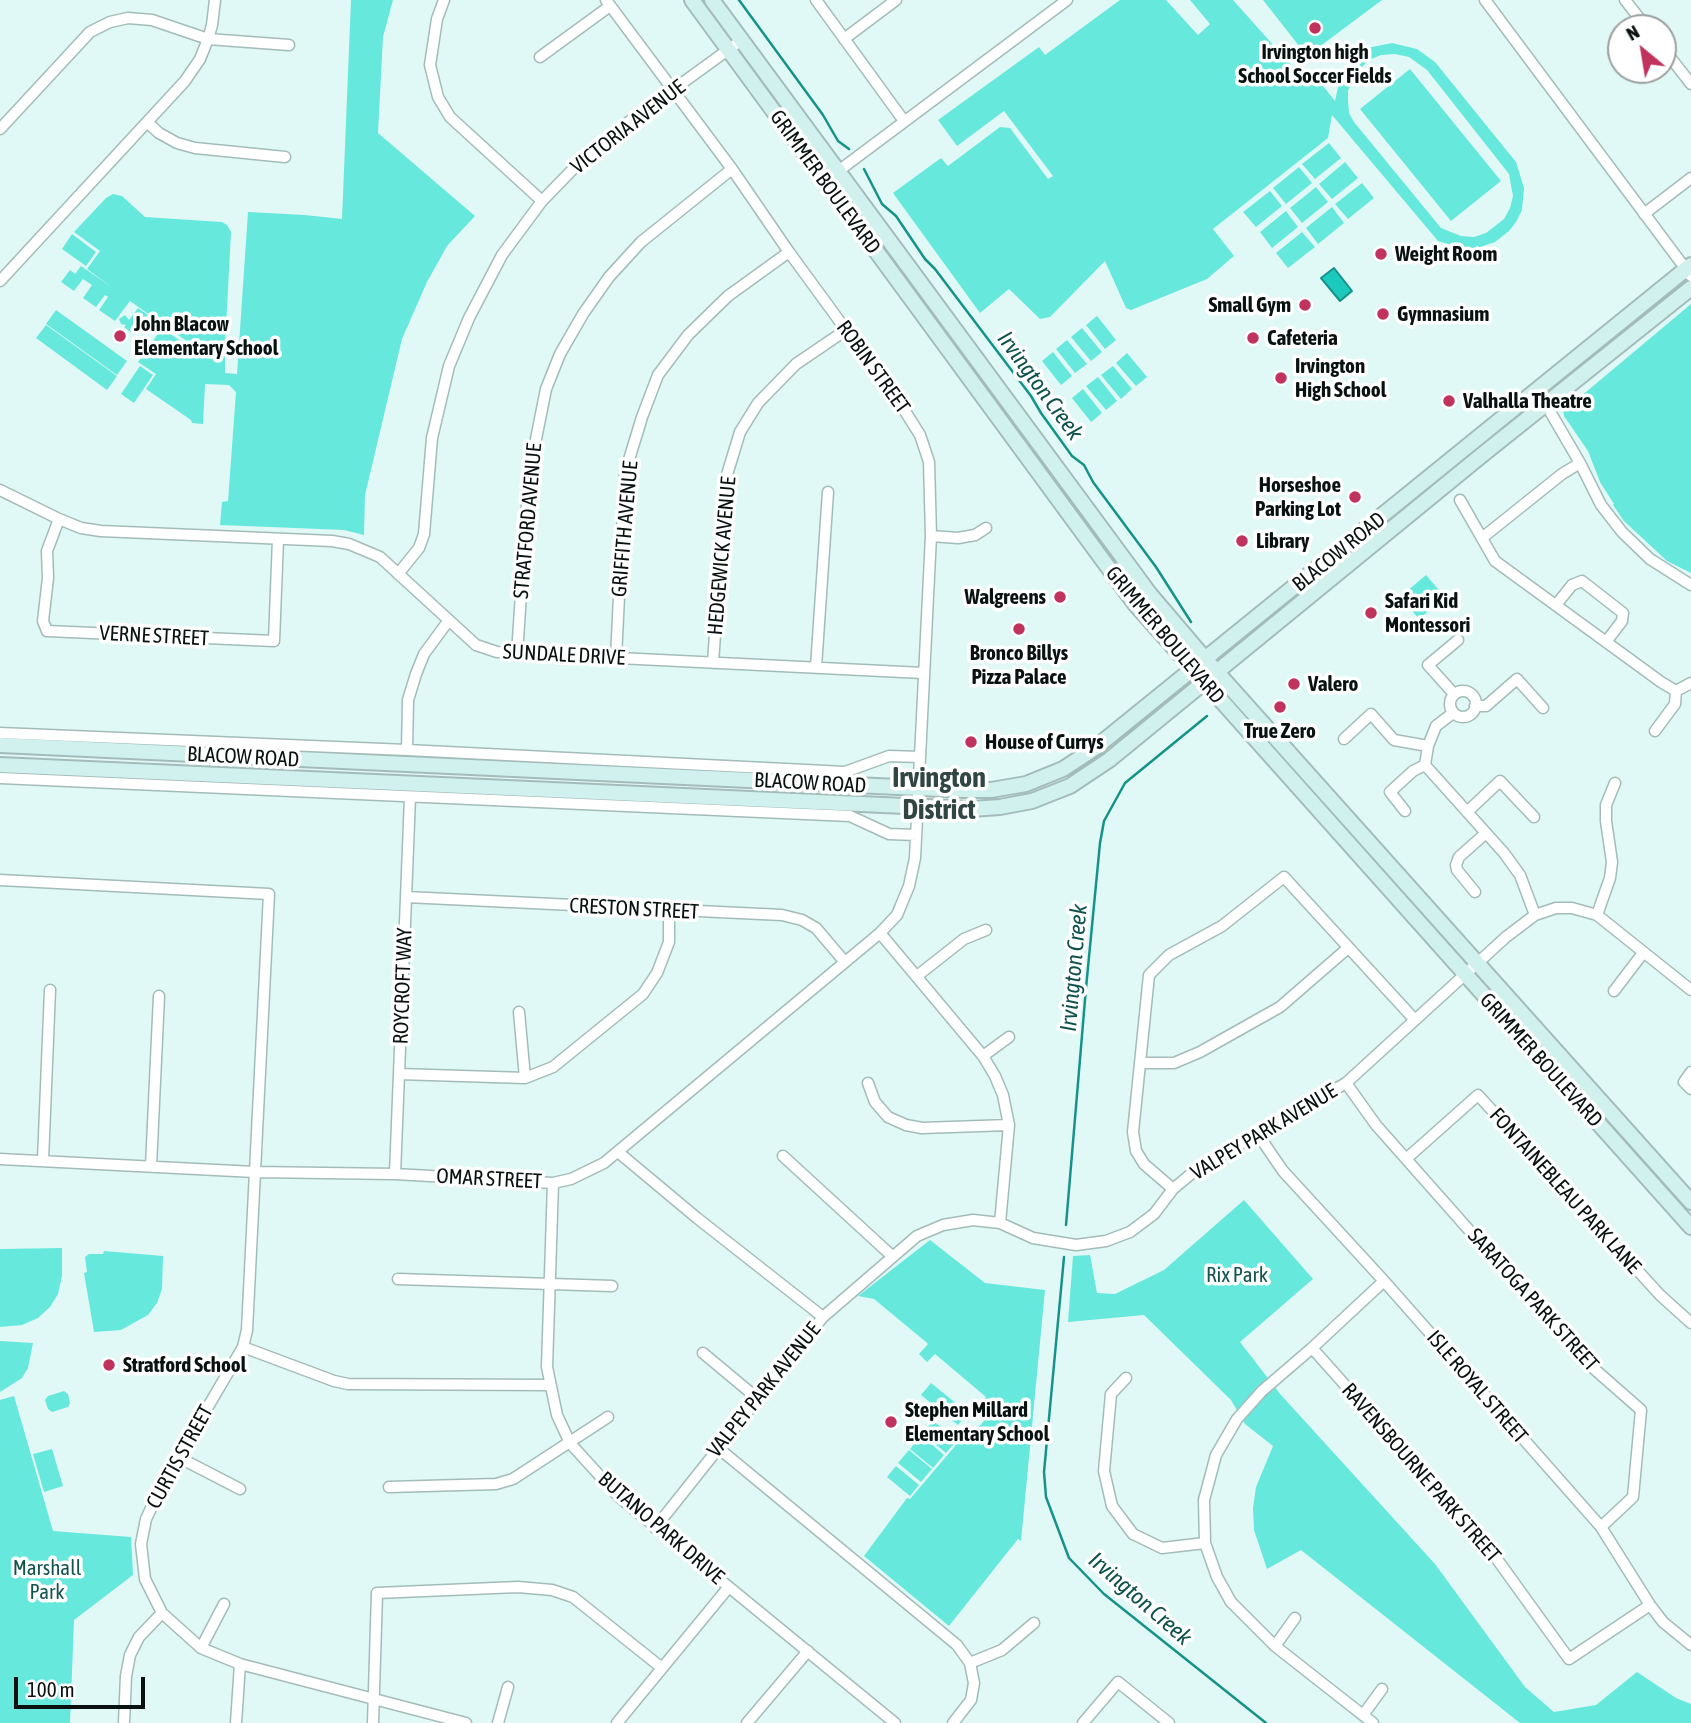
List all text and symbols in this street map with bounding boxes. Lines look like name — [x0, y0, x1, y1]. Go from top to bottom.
north arrow — [1607, 14, 1677, 84]
marker: Irvington high School Soccer Fields — [1307, 20, 1323, 36]
text: N — [1622, 20, 1643, 45]
place label: Irvington high School Soccer Fields — [1238, 39, 1392, 89]
street label: VICTORIA AVENUE — [566, 75, 690, 179]
street label: GRIMMER BOULEVARD — [764, 105, 886, 259]
place label: Weight Room — [1395, 241, 1497, 267]
marker: Weight Room — [1373, 246, 1389, 262]
place label: Small Gym — [1208, 292, 1291, 318]
marker: Small Gym — [1297, 297, 1313, 313]
place label: Gymnasium — [1397, 301, 1489, 327]
marker: Gymnasium — [1375, 306, 1391, 322]
place label: John Blacow Elementary School — [134, 311, 278, 361]
street label: ROBIN STREET — [831, 316, 915, 418]
place label: Cafeteria — [1267, 325, 1338, 351]
water label: Irvington Creek — [991, 326, 1089, 446]
marker: John Blacow Elementary School — [112, 328, 128, 344]
marker: Cafeteria — [1245, 330, 1261, 346]
place label: Irvington High School — [1295, 353, 1386, 403]
marker: Irvington High School — [1273, 370, 1289, 386]
place label: Valhalla Theatre — [1463, 388, 1592, 414]
marker: Valhalla Theatre — [1441, 393, 1457, 409]
street label: STRATFORD AVENUE — [509, 442, 547, 600]
street label: GRIFFITH AVENUE — [607, 460, 643, 598]
place label: Horseshoe Parking Lot — [1255, 472, 1341, 522]
street label: HEDGEWICK AVENUE — [703, 476, 741, 636]
marker: Horseshoe Parking Lot — [1347, 489, 1363, 505]
street label: BLACOW ROAD — [1287, 507, 1391, 597]
place label: Library — [1256, 528, 1309, 554]
marker: Library — [1234, 533, 1250, 549]
street label: GRIMMER BOULEVARD — [1100, 561, 1230, 709]
place label: Walgreens — [965, 584, 1046, 610]
place label: Safari Kid Montessori — [1385, 588, 1470, 638]
marker: Walgreens — [1052, 589, 1068, 605]
marker: Safari Kid Montessori — [1363, 605, 1379, 621]
street label: VERNE STREET — [99, 621, 209, 651]
marker: Bronco Billys Pizza Palace — [1011, 621, 1027, 637]
street label: SUNDALE DRIVE — [502, 639, 626, 671]
place label: Bronco Billys Pizza Palace — [970, 640, 1068, 690]
place label: Valero — [1308, 671, 1358, 697]
marker: Valero — [1286, 676, 1302, 692]
marker: True Zero — [1272, 699, 1288, 715]
place label: True Zero — [1244, 718, 1316, 744]
place label: House of Currys — [985, 729, 1104, 755]
marker: House of Currys — [963, 734, 979, 750]
street label: BLACOW ROAD — [186, 741, 300, 773]
district label: Irvington District — [892, 761, 986, 827]
street label: BLACOW ROAD — [753, 767, 867, 799]
street label: CRESTON STREET — [569, 893, 699, 925]
water label: Irvington Creek — [1055, 903, 1093, 1033]
street label: ROYCROFT WAY — [388, 927, 418, 1045]
street label: GRIMMER BOULEVARD — [1474, 988, 1608, 1132]
street label: VALPEY PARK AVENUE — [1186, 1078, 1342, 1186]
street label: FONTAINEBLEAU PARK LANE — [1484, 1103, 1646, 1279]
street label: OMAR STREET — [436, 1164, 542, 1194]
street label: SARATOGA PARK STREET — [1462, 1223, 1604, 1377]
park label: Rix Park — [1206, 1262, 1268, 1288]
street label: VALPEY PARK AVENUE — [702, 1318, 826, 1462]
street label: ISLE ROYAL STREET — [1421, 1325, 1533, 1449]
place label: Stratford School — [123, 1352, 246, 1378]
marker: Stratford School — [101, 1357, 117, 1373]
street label: RAVENSBOURNE PARK STREET — [1336, 1378, 1506, 1568]
place label: Stephen Millard Elementary School — [905, 1397, 1049, 1447]
street label: CURTIS STREET — [141, 1401, 219, 1513]
marker: Stephen Millard Elementary School — [883, 1414, 899, 1430]
street label: BUTANO PARK DRIVE — [593, 1466, 729, 1590]
water label: Irvington Creek — [1083, 1547, 1197, 1651]
park label: Marshall Park — [13, 1555, 81, 1605]
scale bar — [18, 1664, 149, 1708]
text: 100 m — [27, 1677, 75, 1701]

